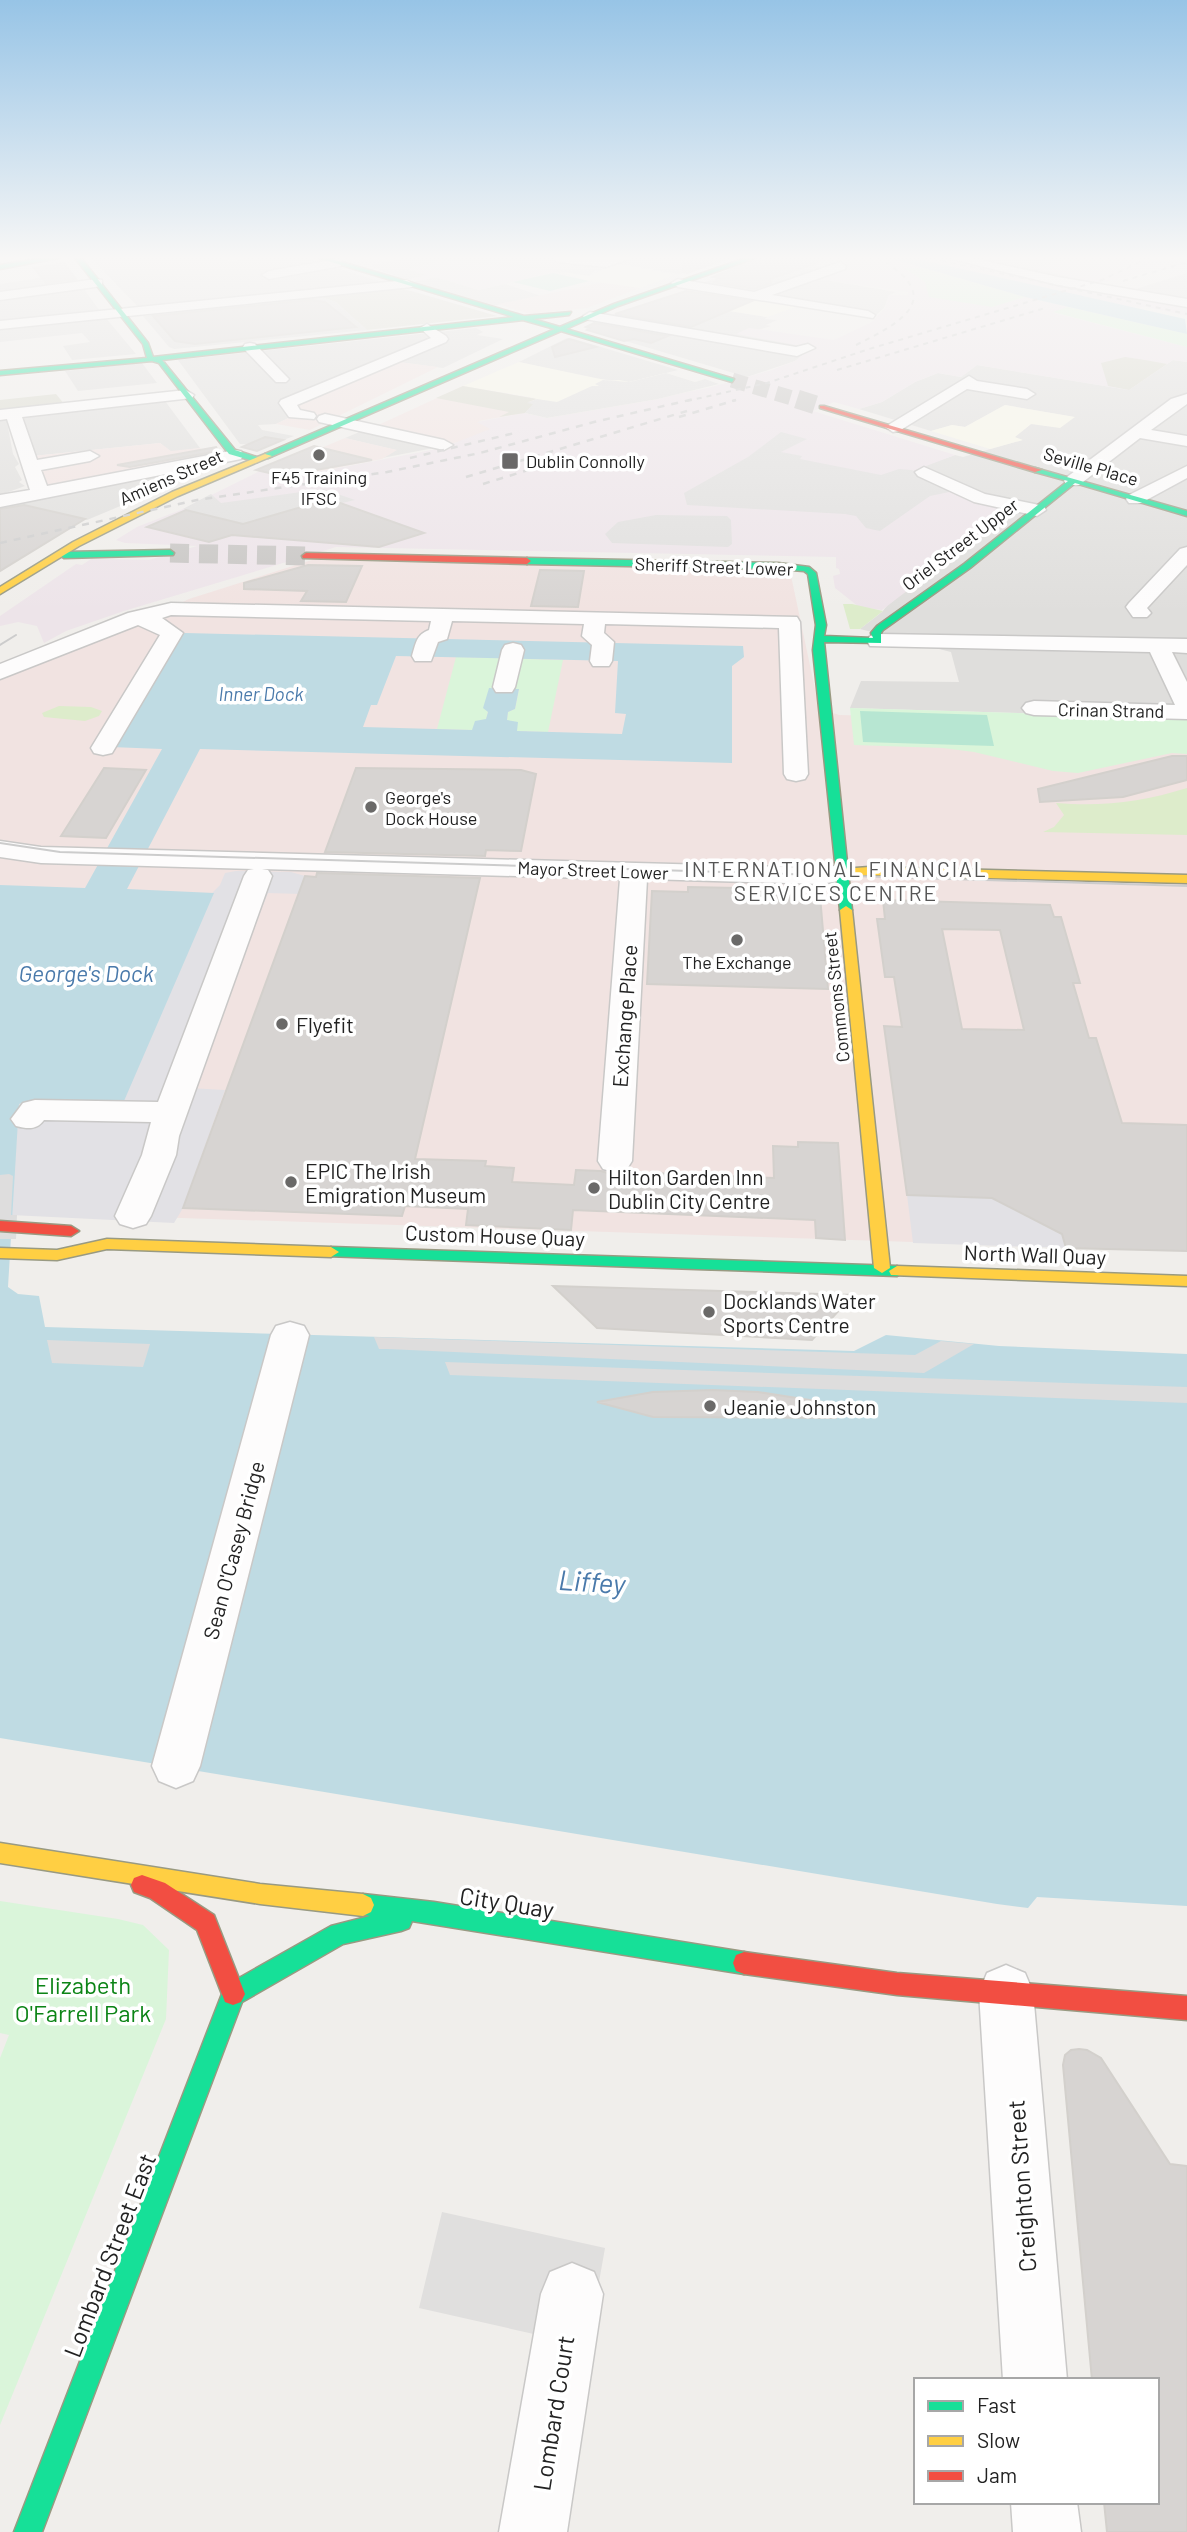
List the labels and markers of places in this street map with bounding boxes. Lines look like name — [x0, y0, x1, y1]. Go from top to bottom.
marker: F45 Training IFSC — [311, 447, 327, 463]
place label: Dublin Connolly — [526, 450, 645, 472]
marker: Dublin Connolly — [500, 451, 520, 471]
place label: F45 Training IFSC — [271, 466, 367, 509]
place label: George's Dock House — [385, 786, 477, 829]
marker: George's Dock House — [363, 799, 379, 815]
marker: The Exchange — [729, 932, 745, 948]
place label: The Exchange — [682, 951, 792, 973]
place label: Flyefit — [296, 1012, 354, 1037]
marker: Flyefit — [274, 1016, 290, 1032]
place label: EPIC The Irish Emigration Museum — [305, 1158, 486, 1207]
place label: Hilton Garden Inn Dublin City Centre — [608, 1164, 770, 1213]
marker: EPIC The Irish Emigration Museum — [283, 1174, 299, 1190]
marker: Hilton Garden Inn Dublin City Centre — [586, 1180, 602, 1196]
place label: Docklands Water Sports Centre — [723, 1288, 876, 1337]
marker: Docklands Water Sports Centre — [701, 1304, 717, 1320]
place label: Jeanie Johnston — [724, 1394, 876, 1419]
marker: Jeanie Johnston — [702, 1398, 718, 1414]

